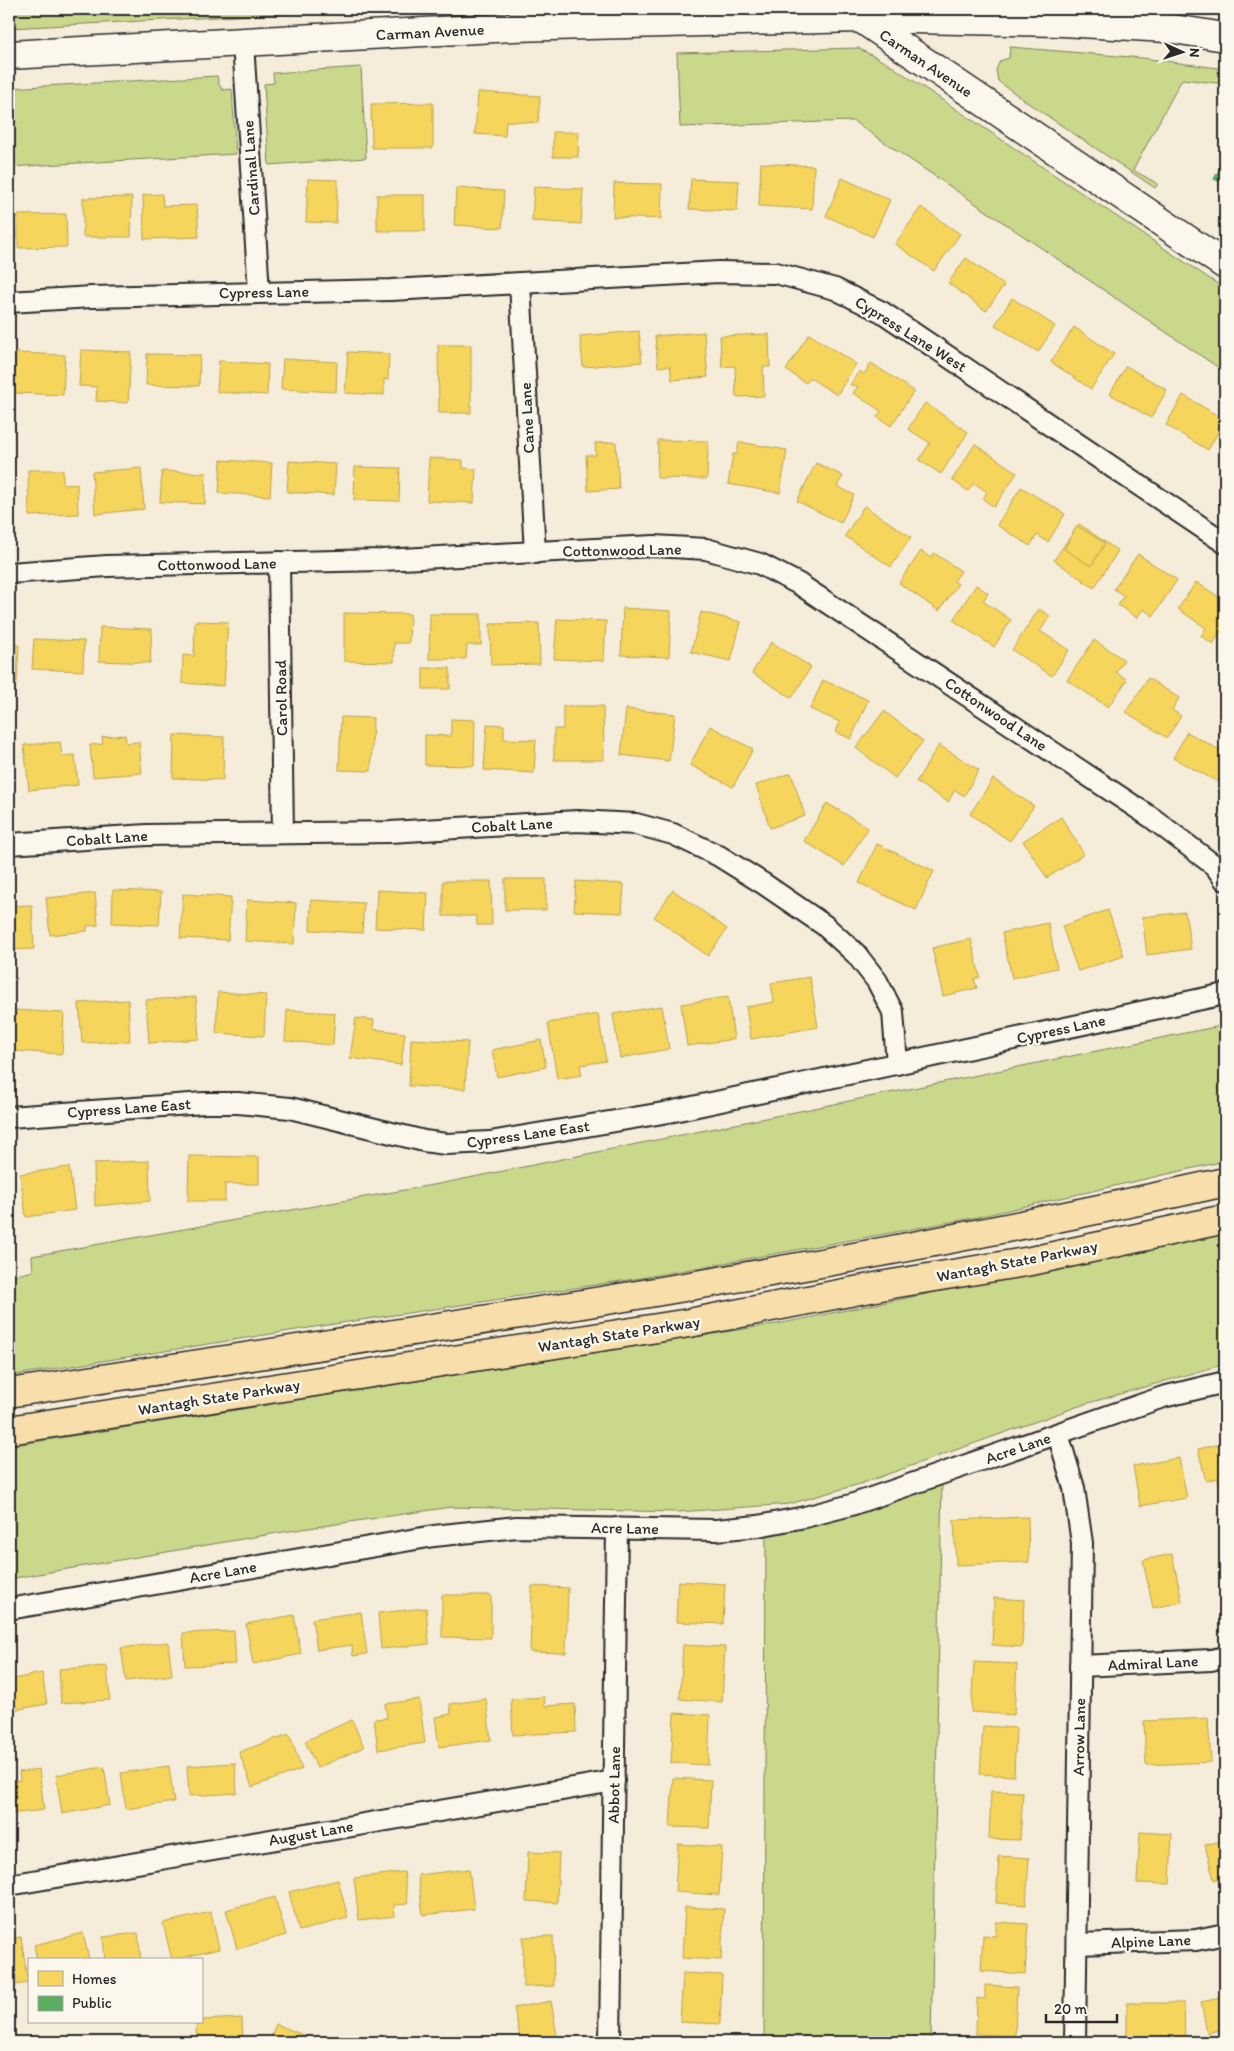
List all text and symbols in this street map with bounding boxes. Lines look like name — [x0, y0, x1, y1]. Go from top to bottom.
street label: Carman Avenue — [375, 20, 485, 44]
street label: Carman Avenue — [876, 25, 976, 101]
north arrow — [1156, 28, 1206, 78]
text: N — [1186, 47, 1203, 58]
street label: Cardinal Lane — [238, 120, 264, 216]
street label: Cypress Lane — [219, 282, 309, 302]
street label: Cypress Lane West — [852, 292, 970, 376]
street label: Cane Lane — [516, 382, 538, 454]
street label: Cottonwood Lane — [562, 539, 682, 561]
street label: Cottonwood Lane — [157, 553, 277, 575]
street label: Carol Road — [271, 659, 291, 736]
street label: Cottonwood Lane — [941, 673, 1051, 755]
street label: Cobalt Lane — [471, 813, 553, 837]
street label: Cobalt Lane — [65, 826, 149, 850]
street label: Cypress Lane — [1015, 1010, 1107, 1048]
street label: Cypress Lane East — [67, 1094, 191, 1122]
street label: Cypress Lane East — [465, 1116, 591, 1152]
street label: Wantagh State Parkway — [935, 1236, 1100, 1286]
street label: Wantagh State Parkway — [537, 1312, 702, 1356]
street label: Wantagh State Parkway — [137, 1375, 302, 1419]
street label: Acre Lane — [983, 1428, 1053, 1468]
street label: Acre Lane — [591, 1518, 659, 1538]
street label: Acre Lane — [188, 1557, 258, 1587]
street label: Admiral Lane — [1107, 1651, 1199, 1675]
street label: Arrow Lane — [1069, 1698, 1089, 1776]
street label: Abbot Lane — [604, 1746, 624, 1824]
street label: August Lane — [267, 1816, 355, 1850]
street label: Alpine Lane — [1111, 1930, 1191, 1952]
legend — [28, 1958, 202, 2024]
text: Homes — [72, 1970, 117, 1988]
scale bar — [1046, 1991, 1118, 2023]
text: Public — [72, 1994, 112, 2012]
text: 20 m — [1054, 2000, 1088, 2018]

